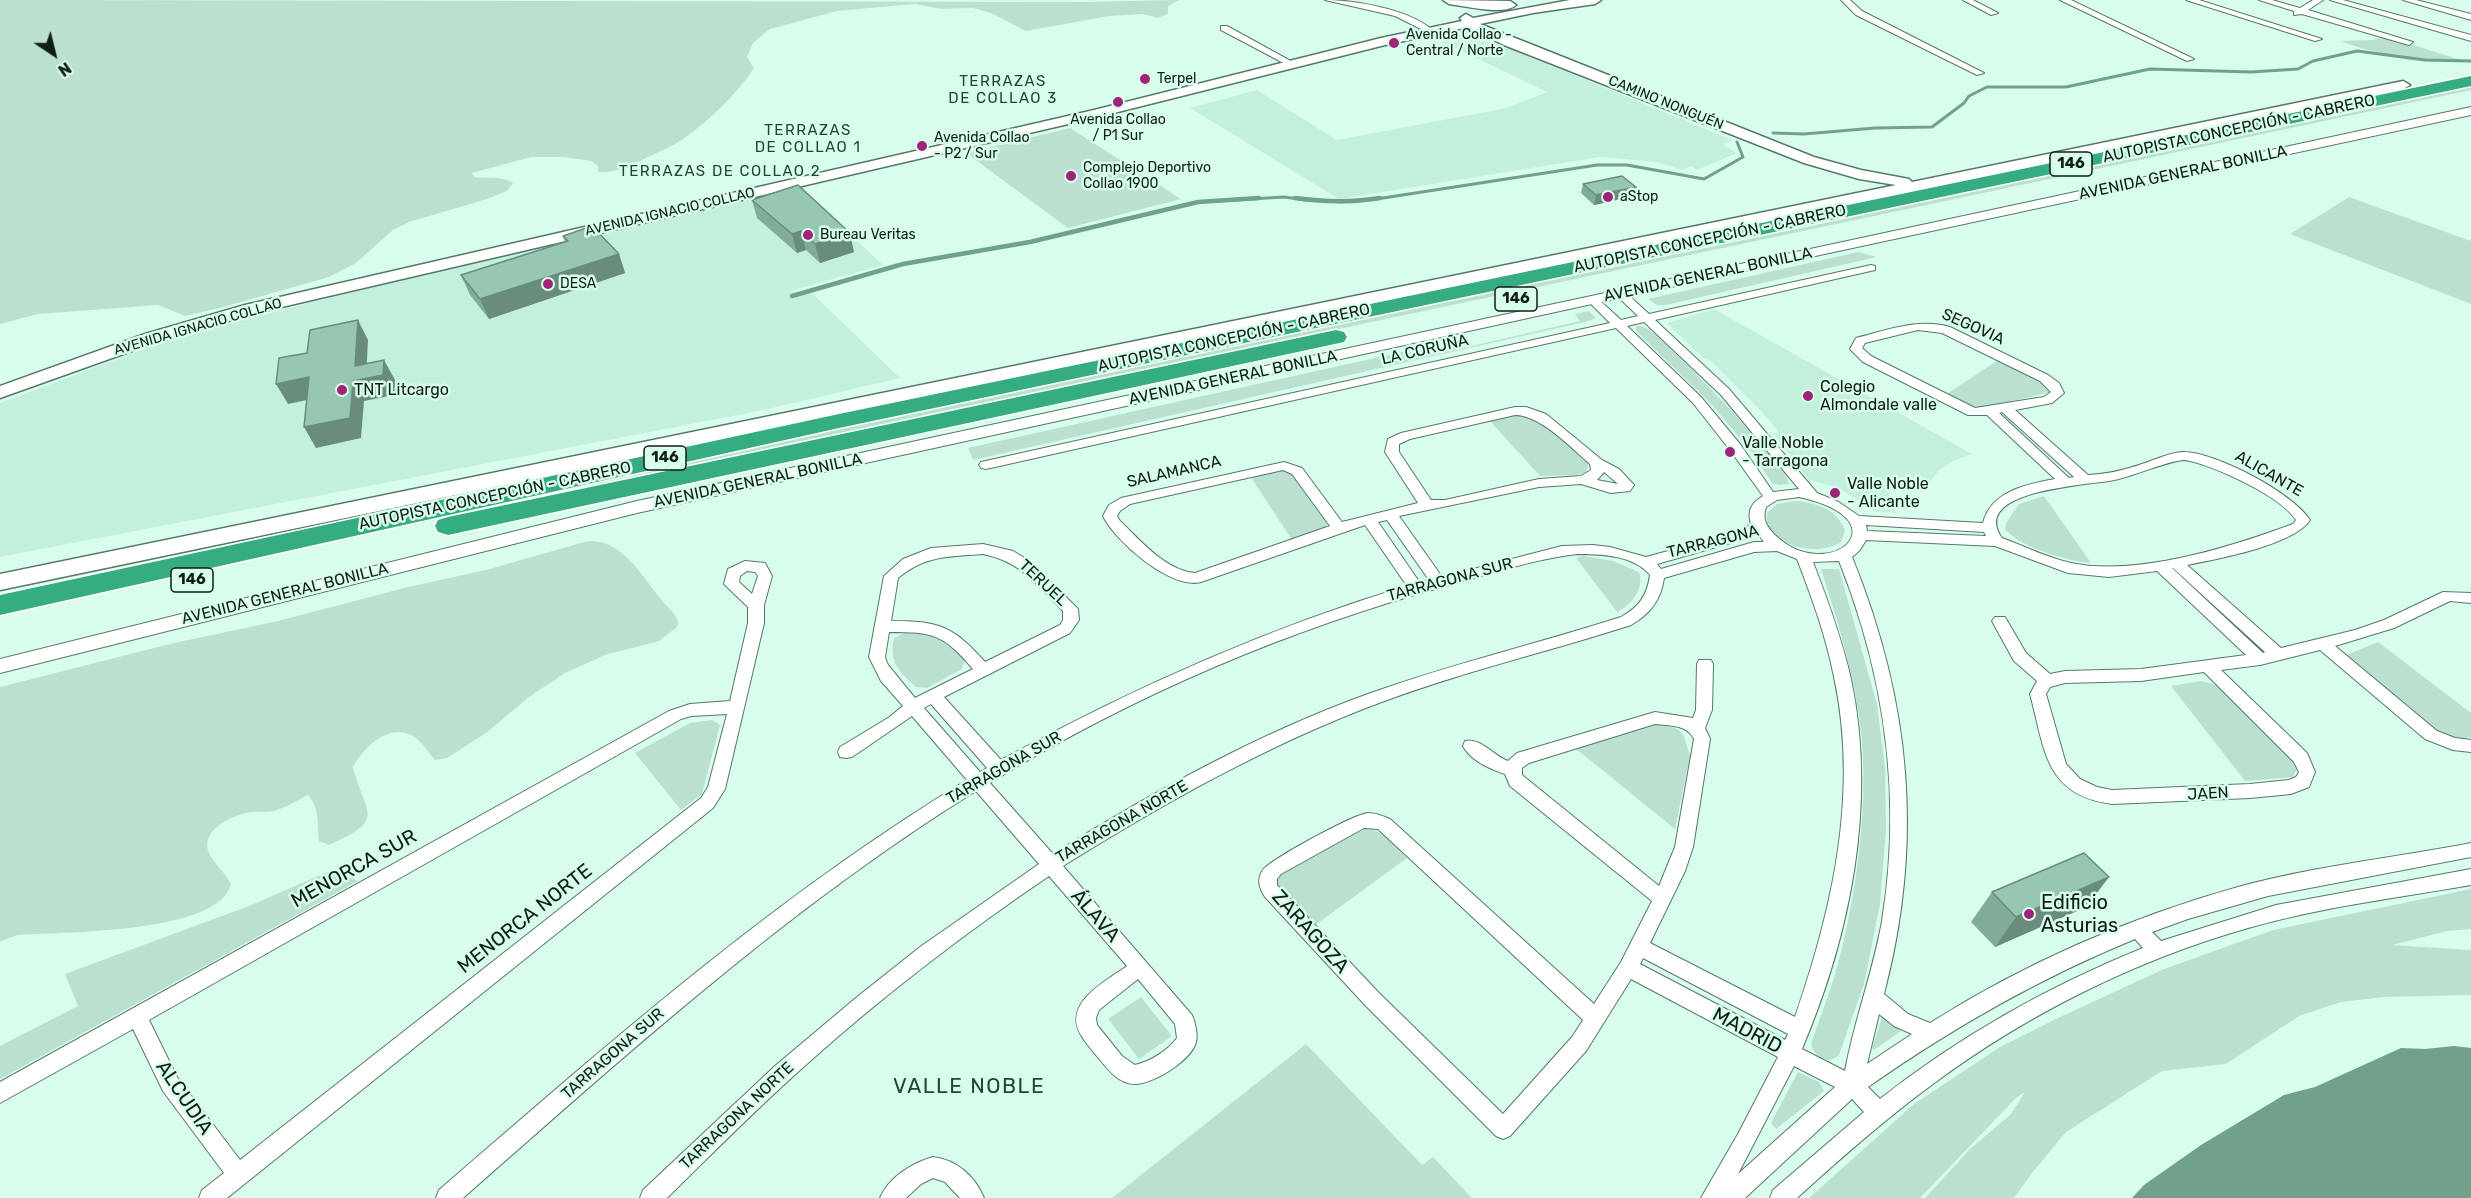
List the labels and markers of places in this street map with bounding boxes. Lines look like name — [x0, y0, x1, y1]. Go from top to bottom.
place label: Avenida Collao - Central / Norte — [1406, 27, 1512, 60]
marker: Avenida Collao - Central / Norte — [1387, 36, 1401, 50]
place label: Terpel — [1157, 71, 1197, 87]
marker: Terpel — [1138, 72, 1152, 86]
marker: Avenida Collao / P1 Sur — [1111, 95, 1125, 109]
place label: Avenida Collao / P1 Sur — [1070, 112, 1166, 144]
place label: Avenida Collao - P2 / Sur — [934, 130, 1030, 162]
marker: Avenida Collao - P2 / Sur — [915, 139, 929, 153]
place label: Complejo Deportivo Collao 1900 — [1083, 160, 1211, 192]
marker: Complejo Deportivo Collao 1900 — [1064, 169, 1078, 183]
place label: aStop — [1620, 189, 1658, 205]
marker: aStop — [1601, 190, 1615, 204]
place label: Bureau Veritas — [820, 227, 916, 243]
marker: Bureau Veritas — [801, 228, 815, 242]
place label: DESA — [560, 276, 596, 292]
marker: DESA — [541, 277, 555, 291]
place label: Colegio Almondale valle — [1820, 377, 1937, 415]
place label: TNT Litcargo — [354, 380, 449, 400]
marker: TNT Litcargo — [335, 383, 349, 397]
marker: Colegio Almondale valle — [1801, 389, 1815, 403]
place label: Valle Noble - Tarragona — [1742, 433, 1828, 471]
marker: Valle Noble - Tarragona — [1723, 445, 1737, 459]
place label: Valle Noble - Alicante — [1847, 474, 1929, 512]
marker: Valle Noble - Alicante — [1828, 486, 1842, 500]
place label: Edificio Asturias — [2041, 891, 2118, 938]
marker: Edificio Asturias — [2022, 907, 2036, 921]

